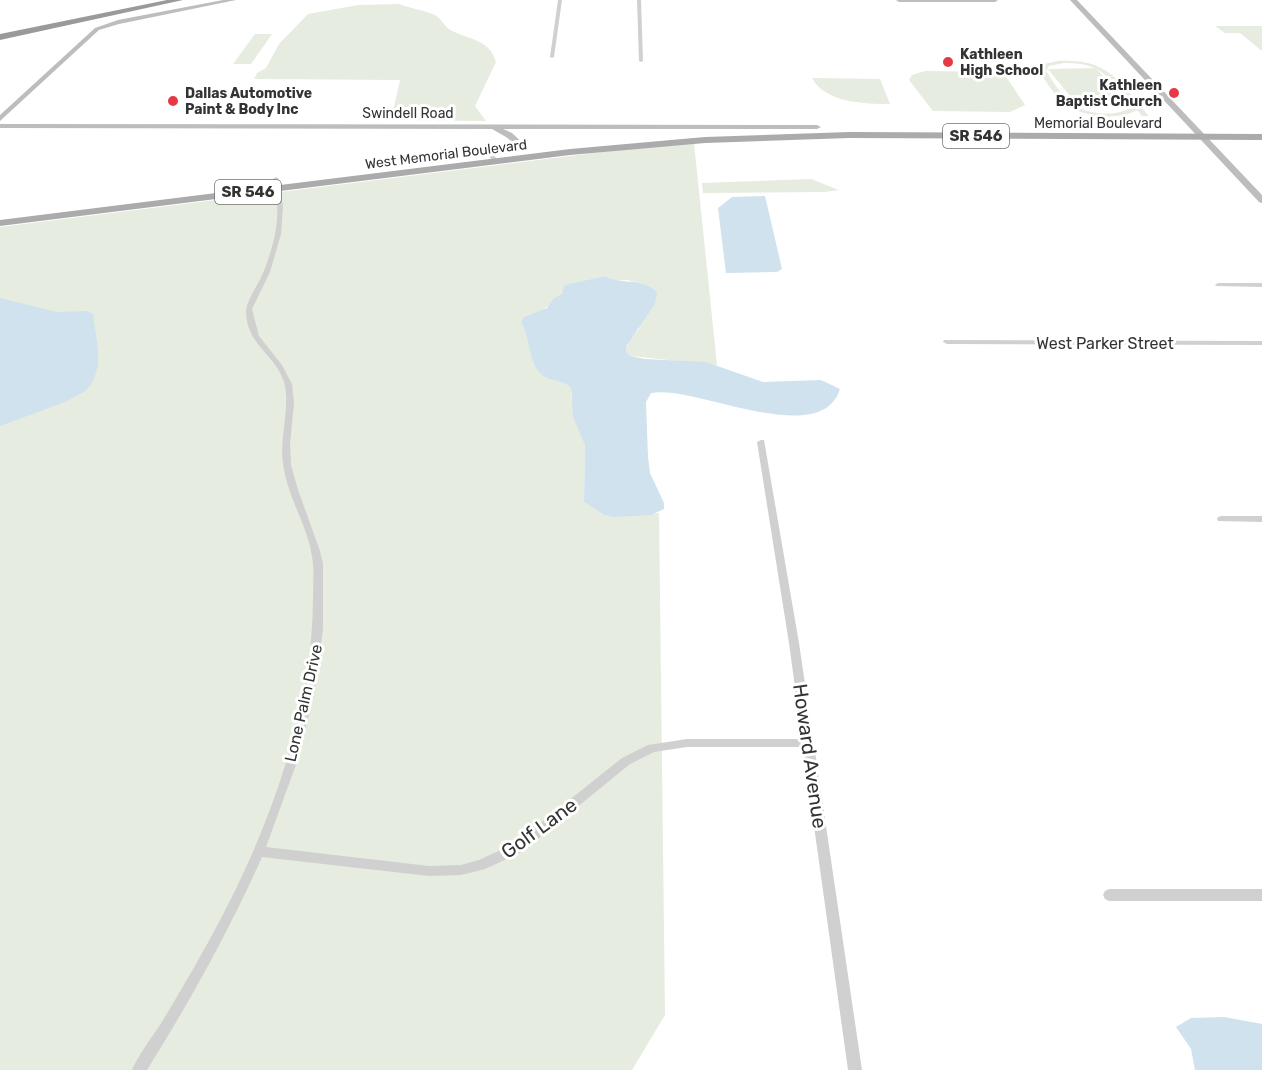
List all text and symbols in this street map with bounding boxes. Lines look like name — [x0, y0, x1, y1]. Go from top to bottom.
place label: Kathleen High School — [960, 46, 1043, 79]
marker: Kathleen High School — [941, 55, 955, 69]
place label: Kathleen Baptist Church — [1056, 77, 1162, 110]
place label: Dallas Automotive Paint & Body Inc — [185, 85, 312, 118]
marker: Kathleen Baptist Church — [1167, 86, 1181, 100]
marker: Dallas Automotive Paint & Body Inc — [166, 94, 180, 108]
street label: Swindell Road — [362, 105, 454, 122]
street label: Memorial Boulevard — [1034, 115, 1162, 132]
road number: SR 546 — [943, 124, 1009, 148]
street label: West Memorial Boulevard — [364, 136, 528, 173]
road number: SR 546 — [215, 180, 281, 204]
street label: West Parker Street — [1036, 334, 1174, 353]
street label: Lone Palm Drive — [281, 642, 326, 764]
street label: Howard Avenue — [788, 682, 832, 830]
street label: Golf Lane — [496, 793, 582, 863]

